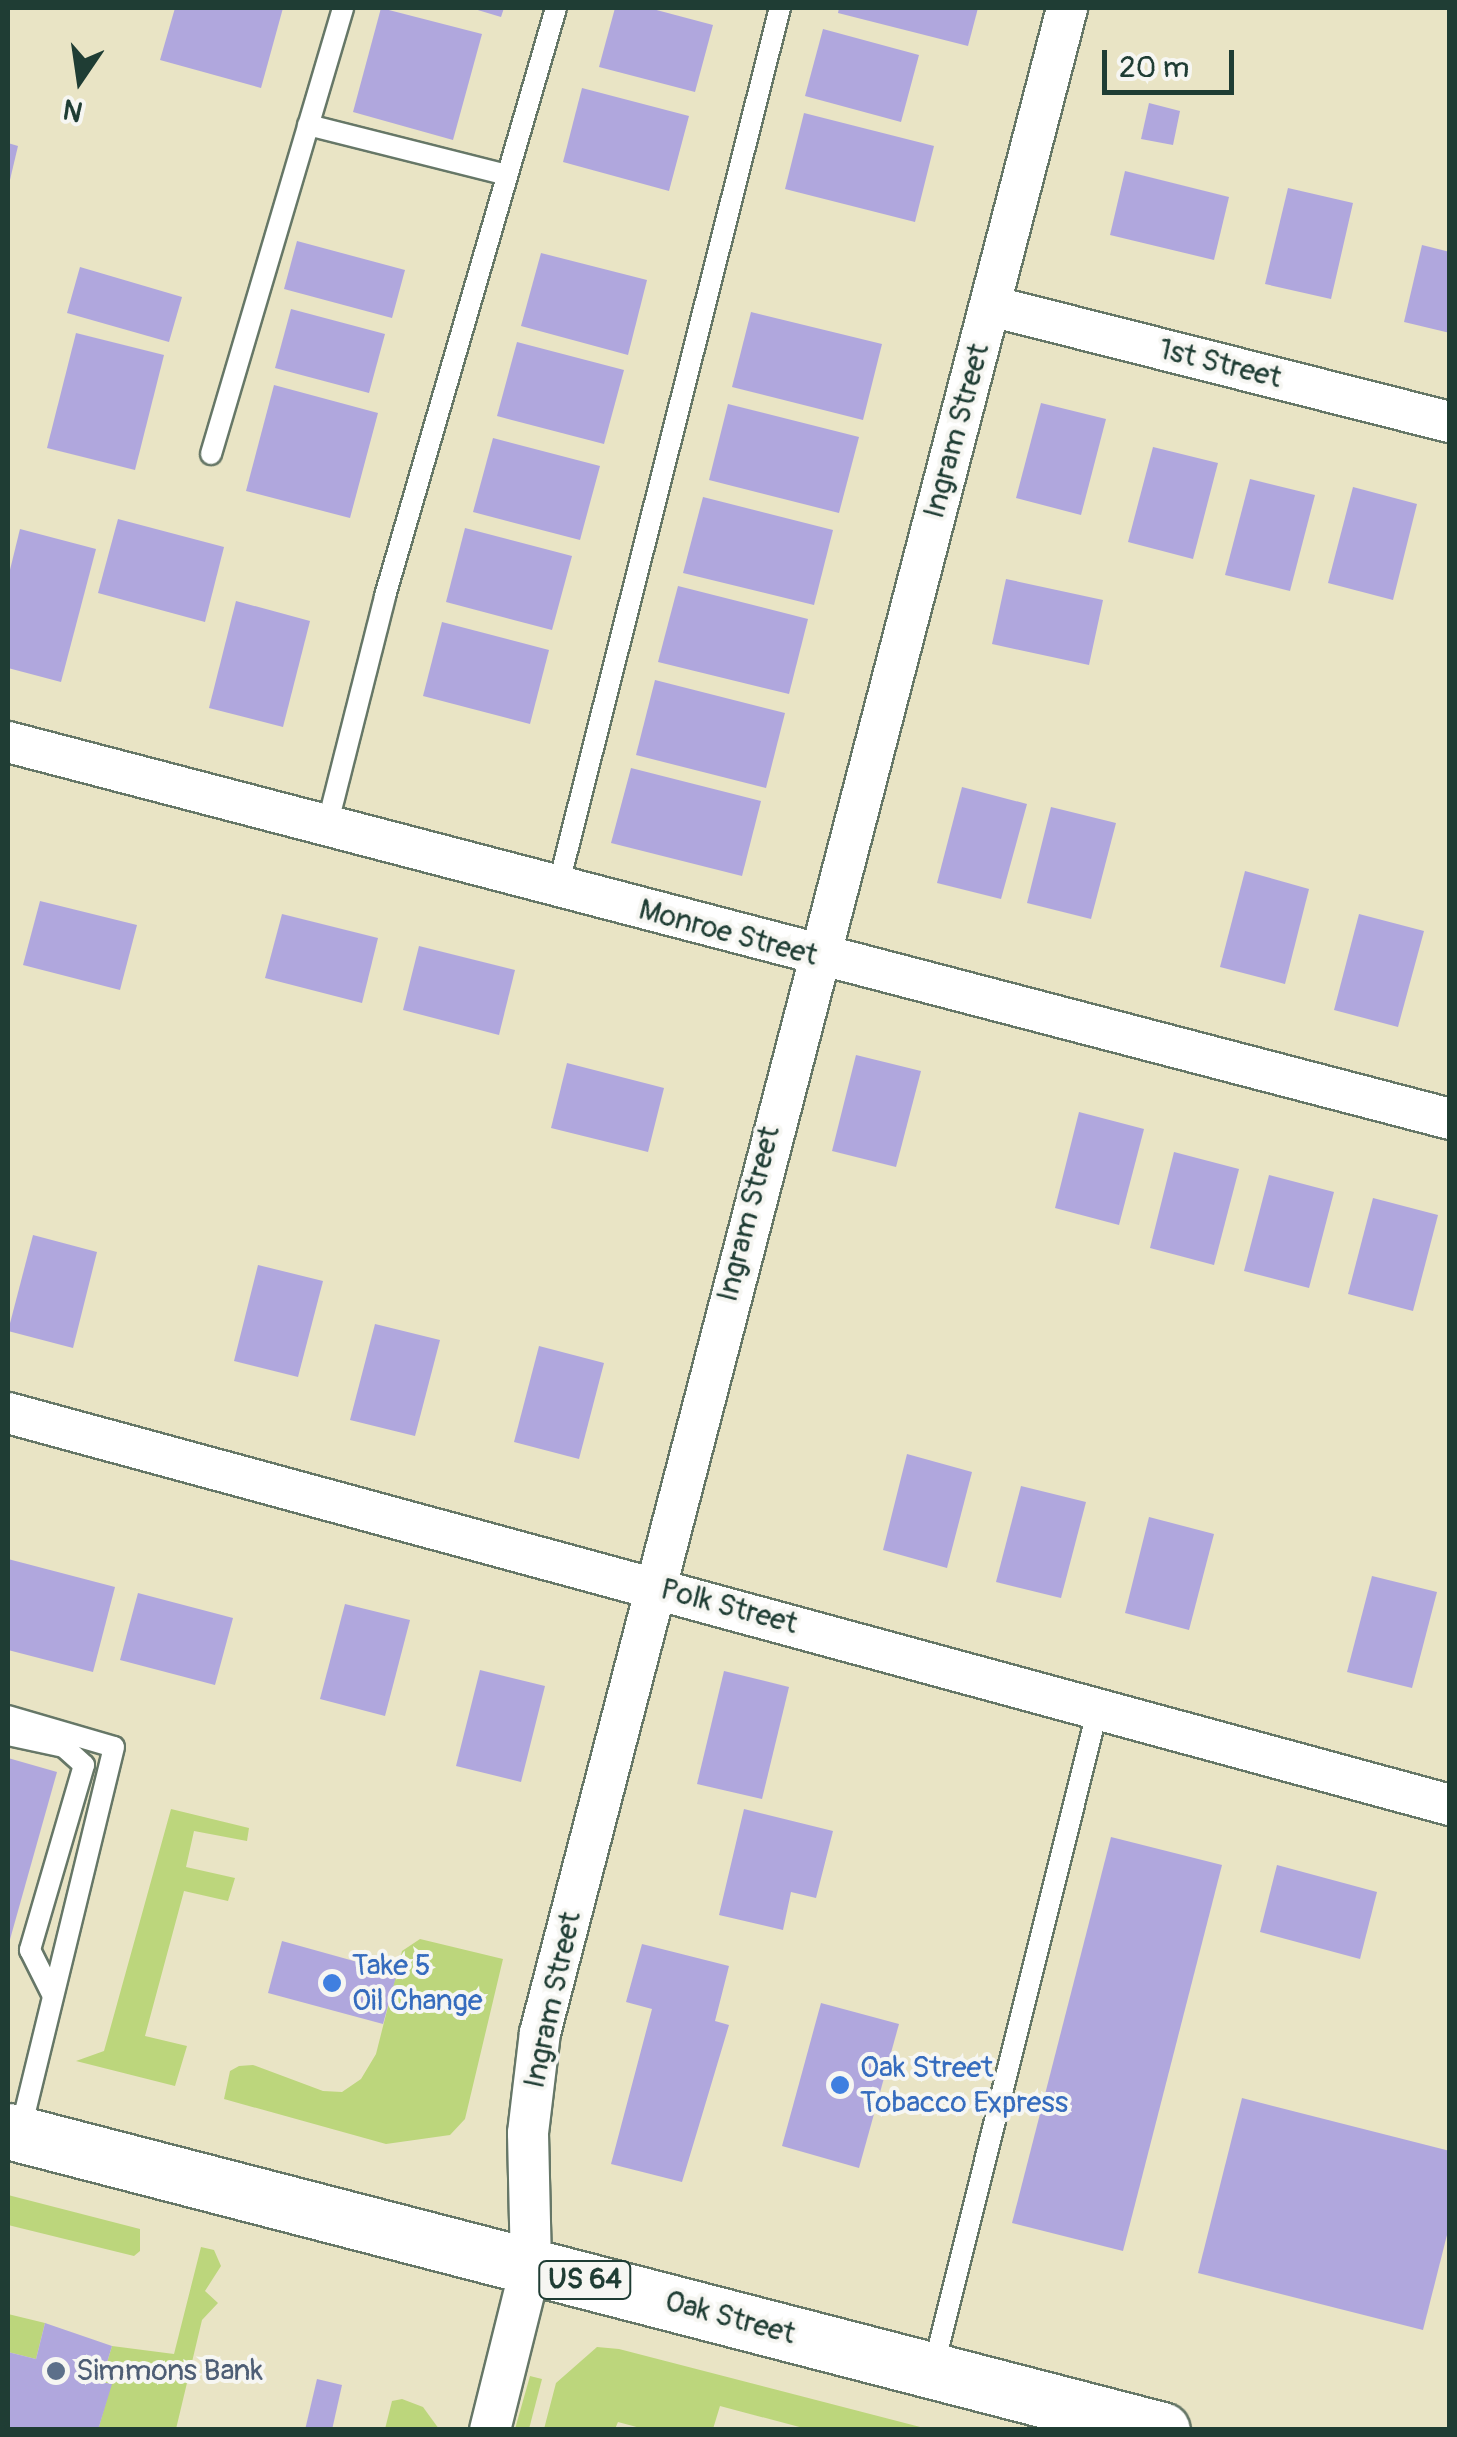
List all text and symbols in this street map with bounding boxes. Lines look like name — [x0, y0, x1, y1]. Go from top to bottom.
north arrow — [30, 30, 130, 130]
scale bar — [1107, 30, 1240, 92]
text: 20 m — [1119, 49, 1189, 86]
text: N — [60, 91, 86, 129]
street label: 1st Street — [1155, 331, 1285, 397]
street label: Ingram Street — [916, 340, 998, 522]
street label: Monroe Street — [635, 892, 821, 974]
street label: Ingram Street — [710, 1122, 788, 1306]
street label: Polk Street — [657, 1571, 801, 1643]
street label: Ingram Street — [517, 1908, 589, 2092]
place label: Take 5 Oil Change — [352, 1948, 483, 2018]
marker: Take 5 Oil Change — [321, 1972, 343, 1994]
place label: Oak Street Tobacco Express — [860, 2050, 1068, 2120]
marker: Oak Street Tobacco Express — [829, 2074, 851, 2096]
road number: US 64 — [538, 2257, 632, 2303]
street label: Oak Street — [661, 2283, 799, 2353]
place label: Simmons Bank — [76, 2353, 263, 2389]
marker: Simmons Bank — [45, 2360, 67, 2382]

